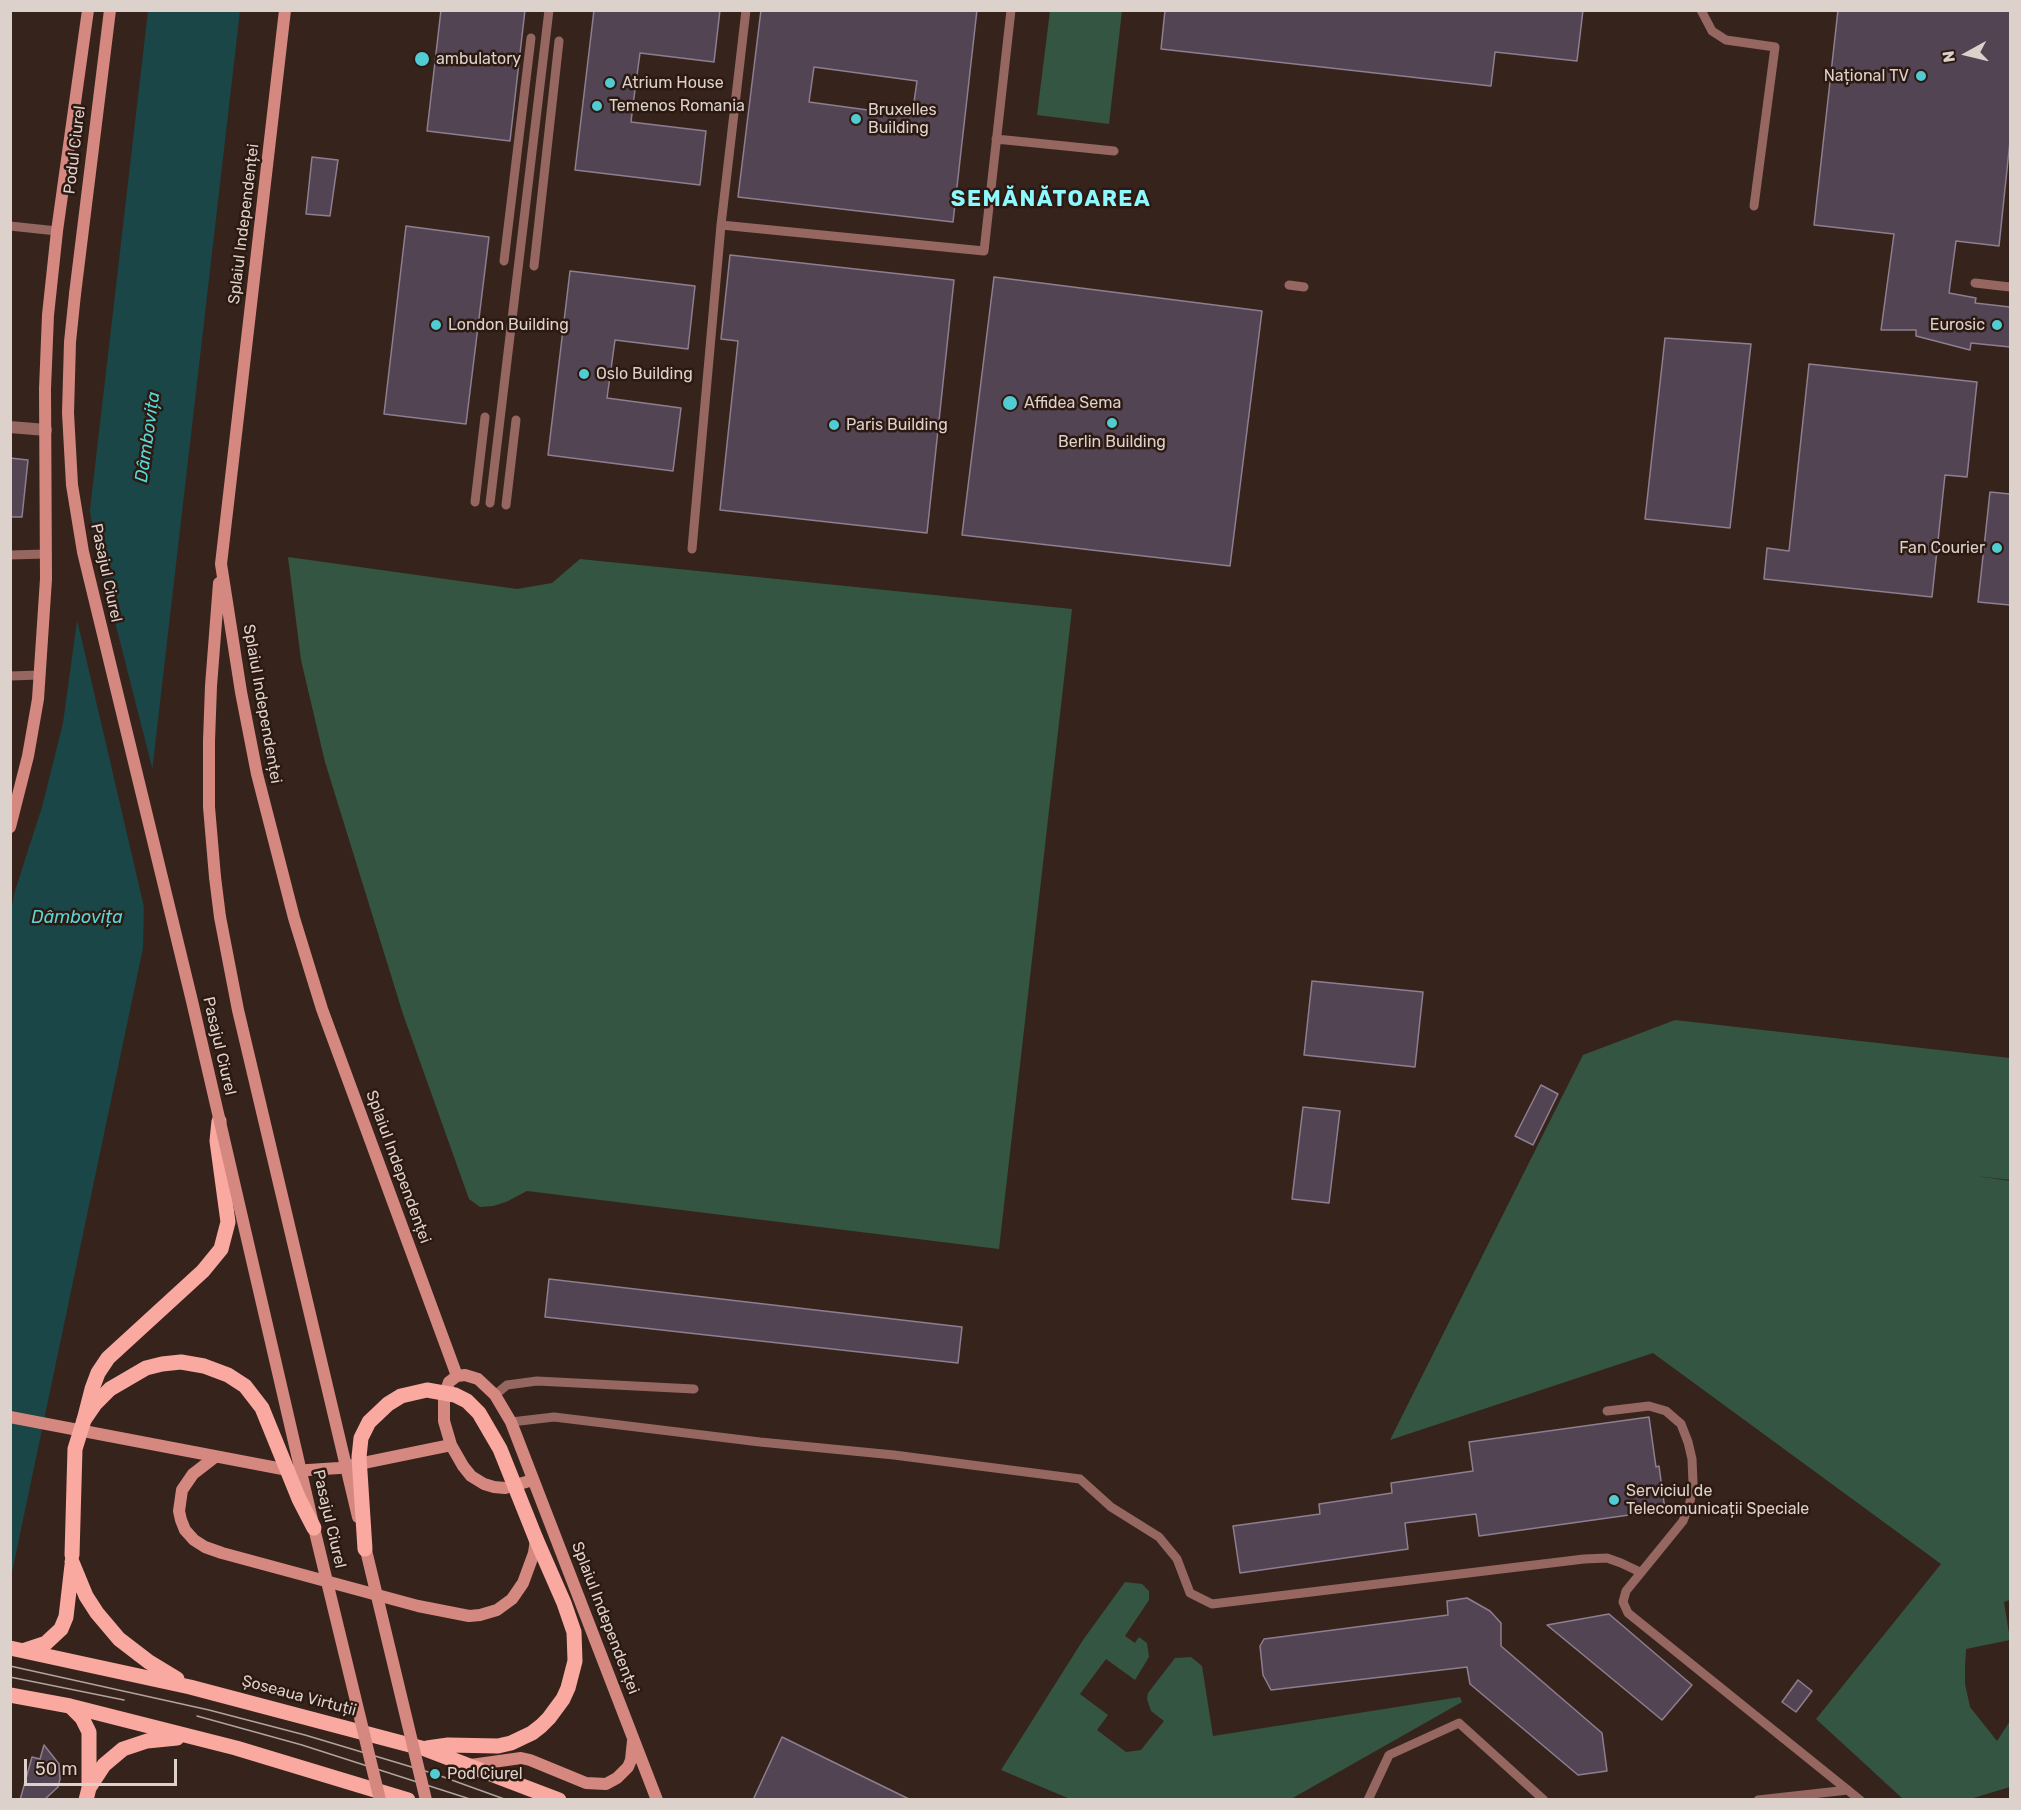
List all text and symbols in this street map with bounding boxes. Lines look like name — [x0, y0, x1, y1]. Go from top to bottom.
north arrow — [1937, 24, 1997, 84]
place label: ambulatory — [436, 49, 521, 69]
marker: ambulatory — [413, 50, 431, 68]
text: N — [1938, 50, 1959, 64]
place label: Național TV — [1824, 66, 1909, 86]
marker: Național TV — [1914, 69, 1928, 83]
place label: Atrium House — [622, 73, 724, 93]
marker: Atrium House — [603, 76, 617, 90]
place label: Temenos Romania — [609, 96, 745, 116]
marker: Temenos Romania — [590, 99, 604, 113]
place label: Bruxelles Building — [868, 100, 937, 138]
street label: Podul Ciurel — [60, 105, 90, 195]
marker: Bruxelles Building — [849, 112, 863, 126]
street label: Splaiul Independenței — [225, 143, 263, 305]
district label: SEMĂNĂTOAREA — [951, 187, 1151, 213]
place label: London Building — [448, 315, 569, 335]
place label: Eurosic — [1930, 315, 1985, 335]
marker: London Building — [429, 318, 443, 332]
marker: Eurosic — [1990, 318, 2004, 332]
place label: Oslo Building — [596, 364, 693, 384]
marker: Oslo Building — [577, 367, 591, 381]
water label: Dâmbovița — [131, 390, 165, 484]
place label: Affidea Sema — [1024, 393, 1121, 413]
marker: Affidea Sema — [1001, 394, 1019, 412]
place label: Paris Building — [846, 415, 948, 435]
marker: Berlin Building — [1105, 416, 1119, 430]
marker: Paris Building — [827, 418, 841, 432]
place label: Berlin Building — [1058, 432, 1166, 452]
street label: Pasajul Ciurel — [86, 522, 126, 624]
place label: Fan Courier — [1899, 538, 1985, 558]
marker: Fan Courier — [1990, 541, 2004, 555]
street label: Splaiul Independenței — [239, 623, 285, 785]
water label: Dâmbovița — [31, 907, 123, 929]
street label: Pasajul Ciurel — [198, 995, 240, 1097]
street label: Splaiul Independenței — [361, 1088, 435, 1246]
street label: Pasajul Ciurel — [308, 1468, 350, 1570]
place label: Serviciul de Telecomunicații Speciale — [1626, 1481, 1809, 1519]
marker: Serviciul de Telecomunicații Speciale — [1607, 1493, 1621, 1507]
street label: Splaiul Independenței — [567, 1539, 643, 1697]
street label: Șoseaua Virtuții — [240, 1671, 358, 1721]
scale bar — [27, 1747, 180, 1785]
text: 50 m — [35, 1758, 78, 1780]
place label: Pod Ciurel — [447, 1764, 523, 1784]
marker: Pod Ciurel — [428, 1767, 442, 1781]

